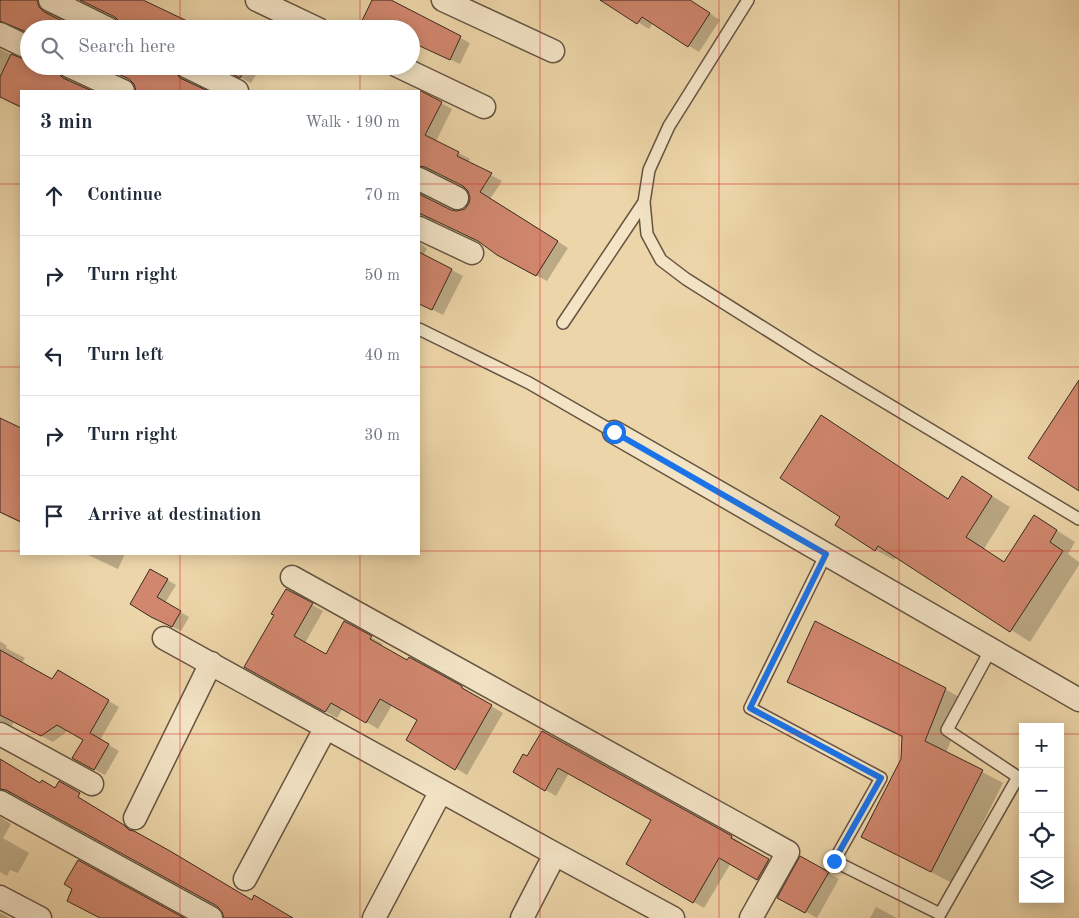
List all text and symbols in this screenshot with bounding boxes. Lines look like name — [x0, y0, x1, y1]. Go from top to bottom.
search box — [20, 20, 420, 75]
icon: search — [38, 34, 66, 62]
text: Search here — [78, 38, 175, 57]
text: 3 min — [40, 112, 93, 133]
text: Walk · 190 m — [305, 115, 400, 131]
icon: ahead — [40, 182, 68, 210]
text: Continue — [87, 186, 162, 205]
text: 70 m — [364, 188, 400, 204]
icon: right — [40, 262, 68, 290]
text: Turn right — [87, 266, 177, 285]
text: 50 m — [364, 268, 400, 284]
icon: left — [40, 342, 68, 370]
text: Turn left — [87, 346, 164, 365]
text: 40 m — [364, 348, 400, 364]
route start — [603, 421, 626, 444]
icon: right — [40, 422, 68, 450]
text: Turn right — [87, 426, 177, 445]
text: 30 m — [364, 428, 400, 444]
icon: arrive — [40, 502, 68, 530]
text: Arrive at destination — [87, 506, 261, 525]
map controls — [1019, 723, 1064, 903]
button: + — [1019, 723, 1064, 768]
button: − — [1019, 768, 1064, 813]
button: locate — [1019, 813, 1064, 858]
route end — [823, 850, 846, 873]
button: layers — [1019, 858, 1064, 903]

